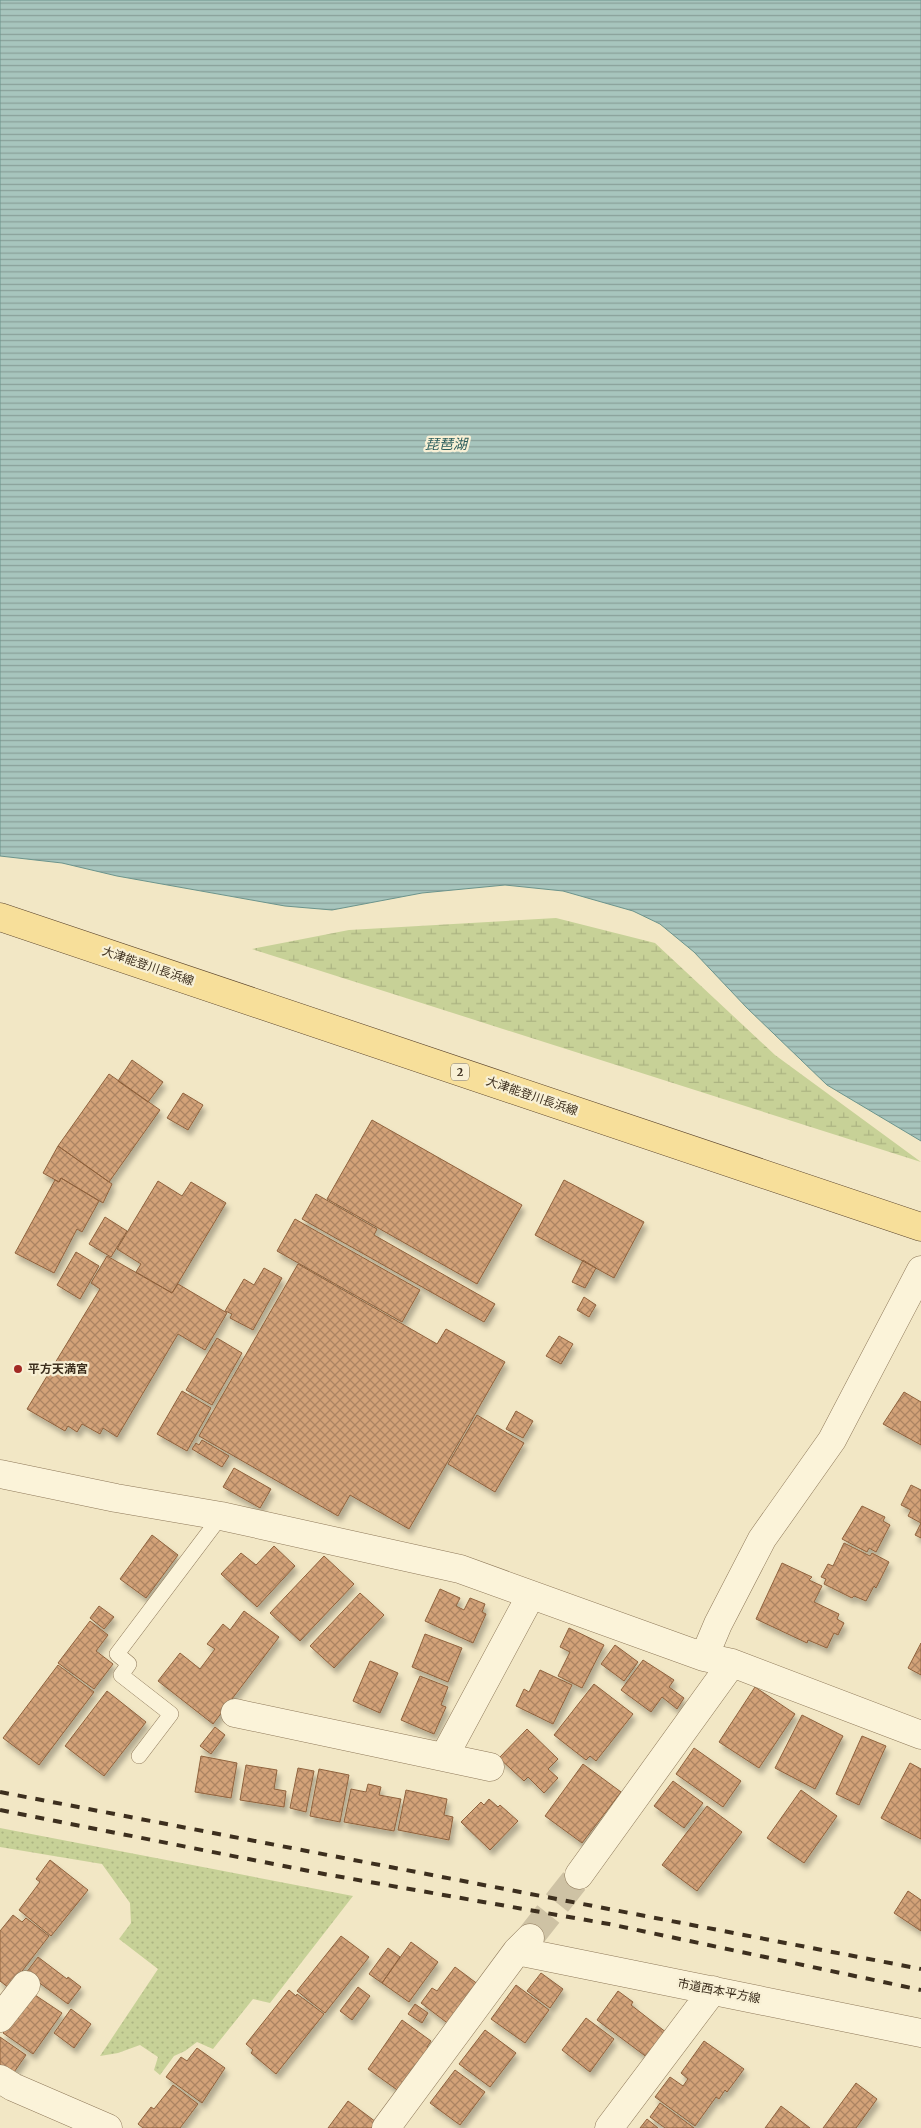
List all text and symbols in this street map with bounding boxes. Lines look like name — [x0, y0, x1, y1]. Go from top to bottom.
water label: 琵琶湖 — [425, 435, 469, 453]
street label: 大津能登川長浜線 — [100, 943, 196, 988]
road number: 2 — [451, 1064, 469, 1080]
street label: 大津能登川長浜線 — [484, 1073, 580, 1118]
place label: 平方天満宮 — [28, 1361, 88, 1376]
marker: 平方天満宮 — [12, 1363, 24, 1375]
street label: 市道西本平方線 — [676, 1975, 762, 2006]

